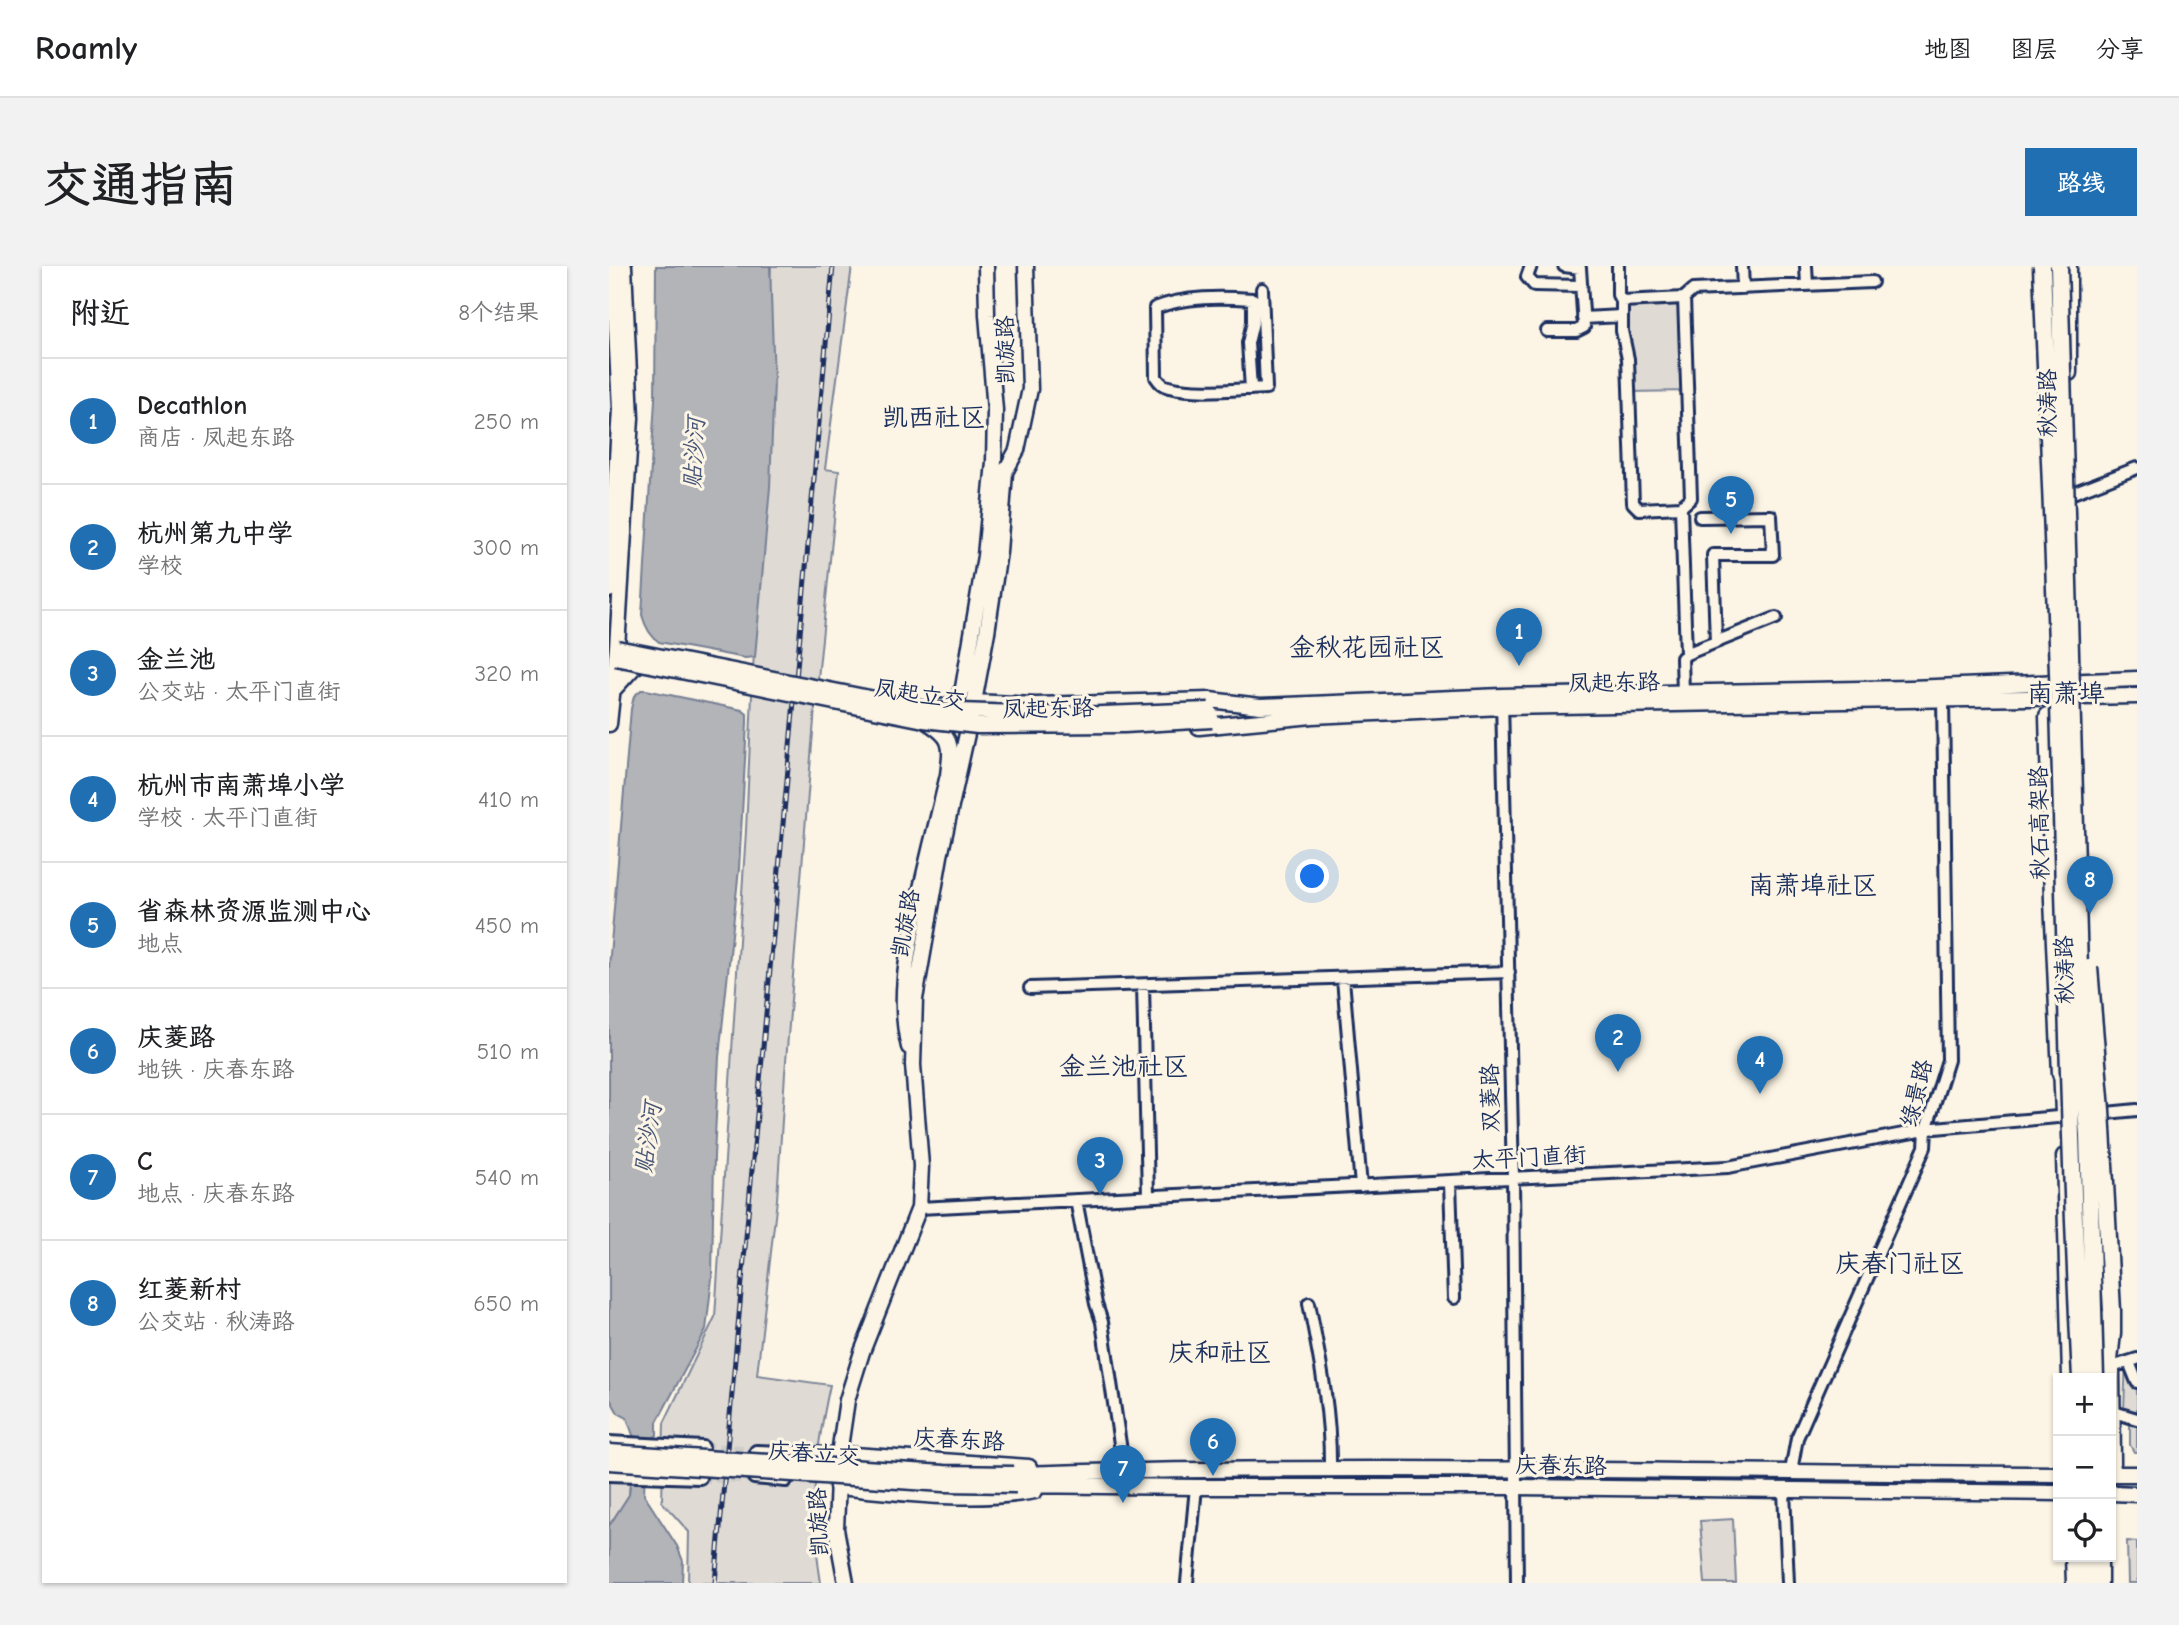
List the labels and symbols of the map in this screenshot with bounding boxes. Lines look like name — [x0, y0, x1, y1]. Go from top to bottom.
street label: 凯旋路 — [991, 315, 1020, 385]
street label: 秋涛路 — [2034, 369, 2061, 438]
district label: 凯西社区 — [882, 403, 986, 433]
water label: 贴沙河 — [678, 412, 710, 490]
pin: 5 — [1708, 476, 1754, 534]
pin: 1 — [1496, 608, 1542, 666]
district label: 金秋花园社区 — [1289, 633, 1445, 663]
street label: 凤起东路 — [1568, 668, 1660, 697]
street label: 凤起立交 — [872, 674, 967, 715]
district label: 南萧埠 — [2027, 679, 2105, 709]
street label: 凤起东路 — [1002, 694, 1094, 723]
street label: 秋石高架路 — [2025, 765, 2054, 881]
pin: 8 — [2067, 856, 2113, 914]
your location — [1295, 859, 1329, 893]
district label: 南萧埠社区 — [1748, 871, 1878, 901]
street label: 凯旋路 — [886, 887, 925, 959]
street label: 秋涛路 — [2050, 935, 2079, 1005]
pin: 2 — [1595, 1014, 1641, 1072]
pin: 4 — [1737, 1036, 1783, 1094]
district label: 金兰池社区 — [1059, 1052, 1189, 1082]
street label: 绿景路 — [1895, 1056, 1938, 1130]
street label: 双菱路 — [1476, 1063, 1505, 1133]
water label: 贴沙河 — [629, 1096, 667, 1176]
pin: 3 — [1077, 1137, 1123, 1195]
street label: 太平门直街 — [1471, 1141, 1587, 1174]
district label: 庆春门社区 — [1835, 1249, 1965, 1279]
district label: 庆和社区 — [1168, 1338, 1272, 1368]
pin: 6 — [1190, 1418, 1236, 1476]
street label: 庆春东路 — [912, 1424, 1006, 1455]
street label: 庆春立交 — [767, 1437, 861, 1470]
pin: 7 — [1100, 1445, 1146, 1503]
street label: 庆春东路 — [1515, 1451, 1607, 1480]
street label: 凯旋路 — [803, 1487, 834, 1557]

